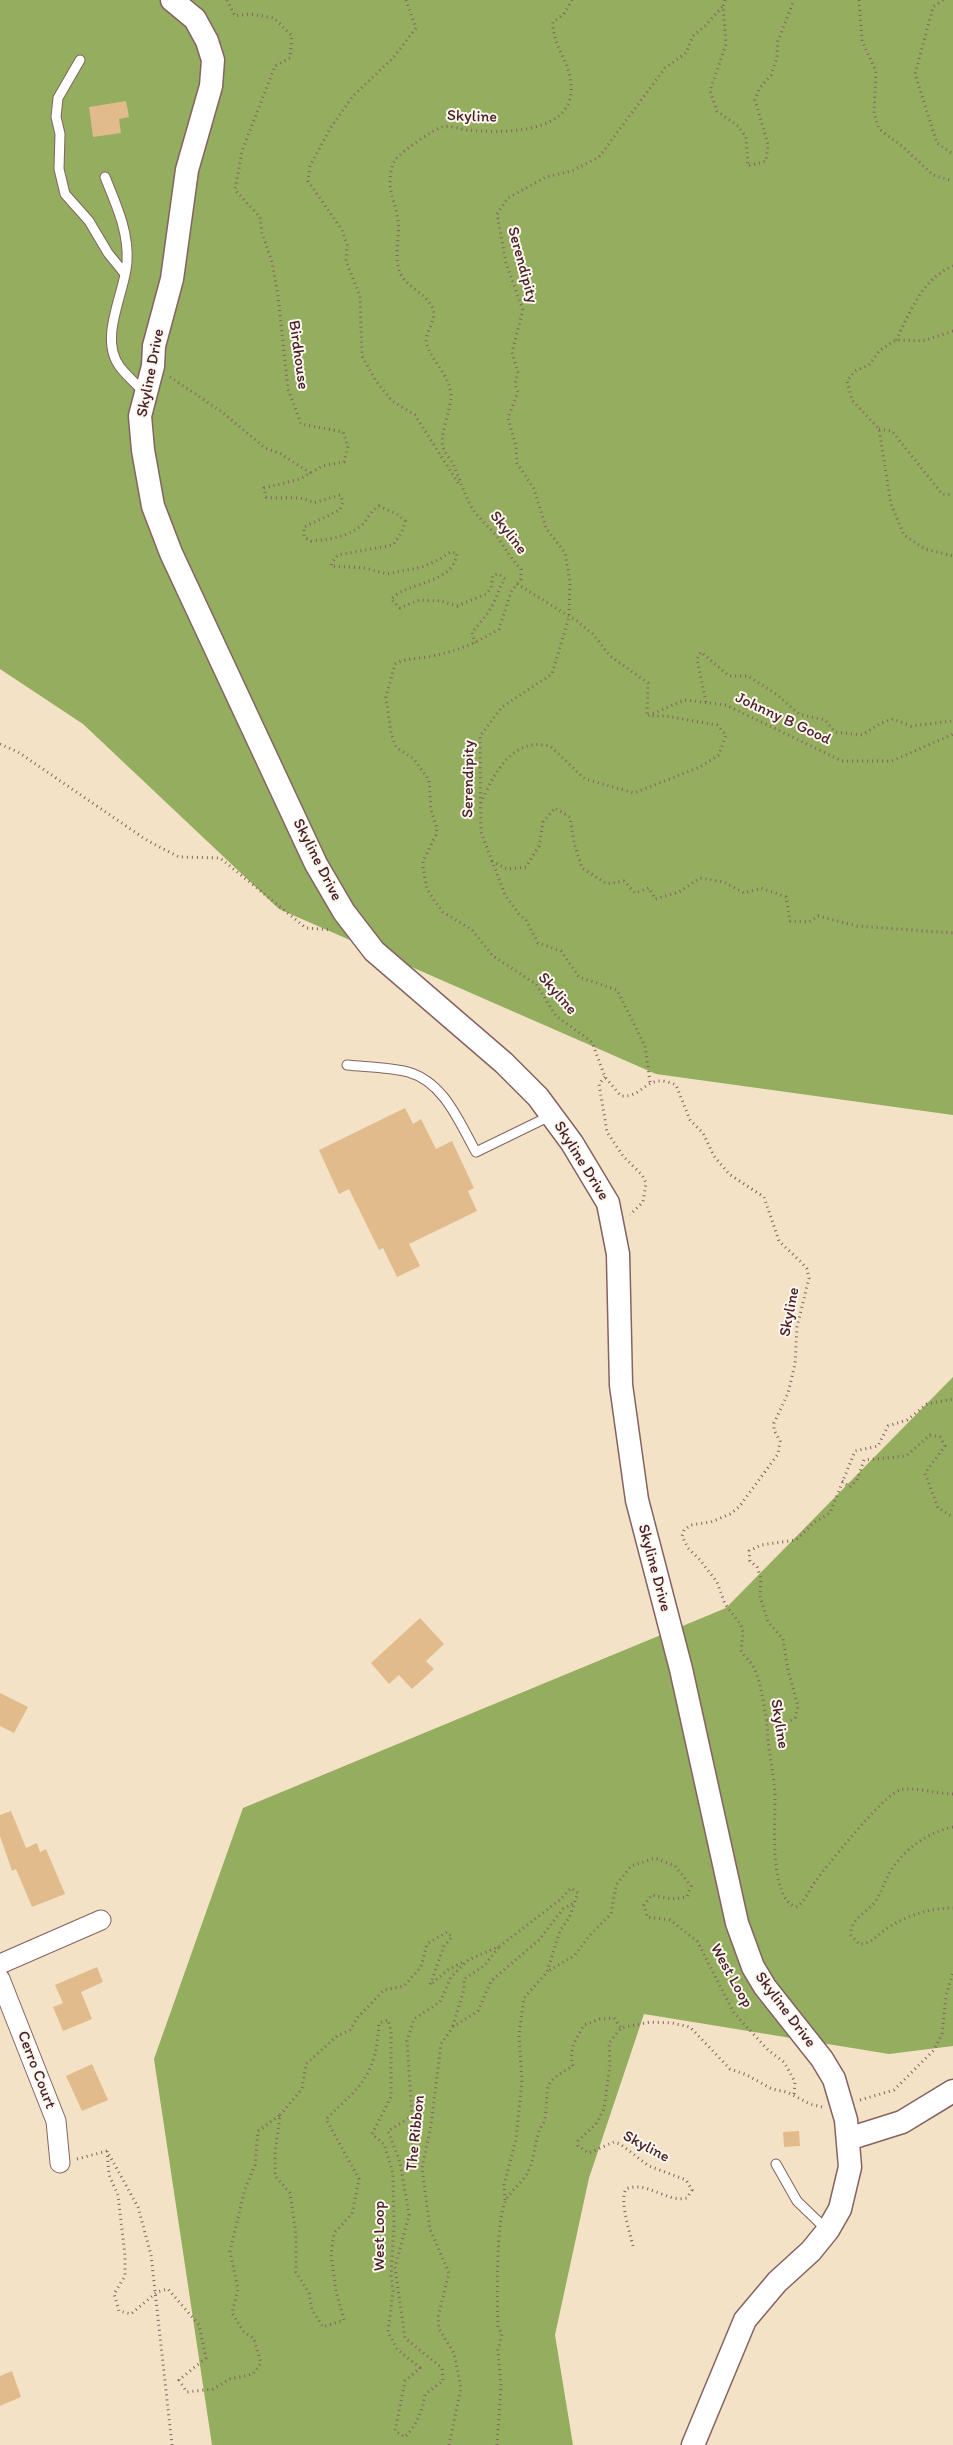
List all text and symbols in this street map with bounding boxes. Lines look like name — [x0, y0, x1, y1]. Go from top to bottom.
street label: Skyline — [447, 107, 497, 127]
street label: Serendipity — [503, 225, 541, 305]
street label: Birdhouse — [284, 319, 312, 391]
street label: Skyline Drive — [133, 327, 169, 419]
street label: Skyline — [485, 507, 531, 559]
street label: Johnny B Good — [732, 689, 834, 749]
street label: Serendipity — [459, 740, 479, 818]
street label: Skyline Drive — [288, 816, 346, 904]
street label: Skyline — [533, 969, 581, 1019]
street label: Skyline Drive — [549, 1118, 613, 1204]
street label: Skyline — [776, 1286, 804, 1338]
street label: Skyline Drive — [633, 1522, 675, 1614]
street label: Skyline — [766, 1698, 792, 1750]
street label: West Loop — [706, 1941, 756, 2011]
street label: Skyline Drive — [750, 1968, 820, 2052]
street label: Cerro Court — [12, 2028, 60, 2112]
street label: The Ribbon — [402, 2094, 430, 2172]
street label: Skyline — [619, 2127, 673, 2167]
street label: West Loop — [370, 2201, 390, 2271]

